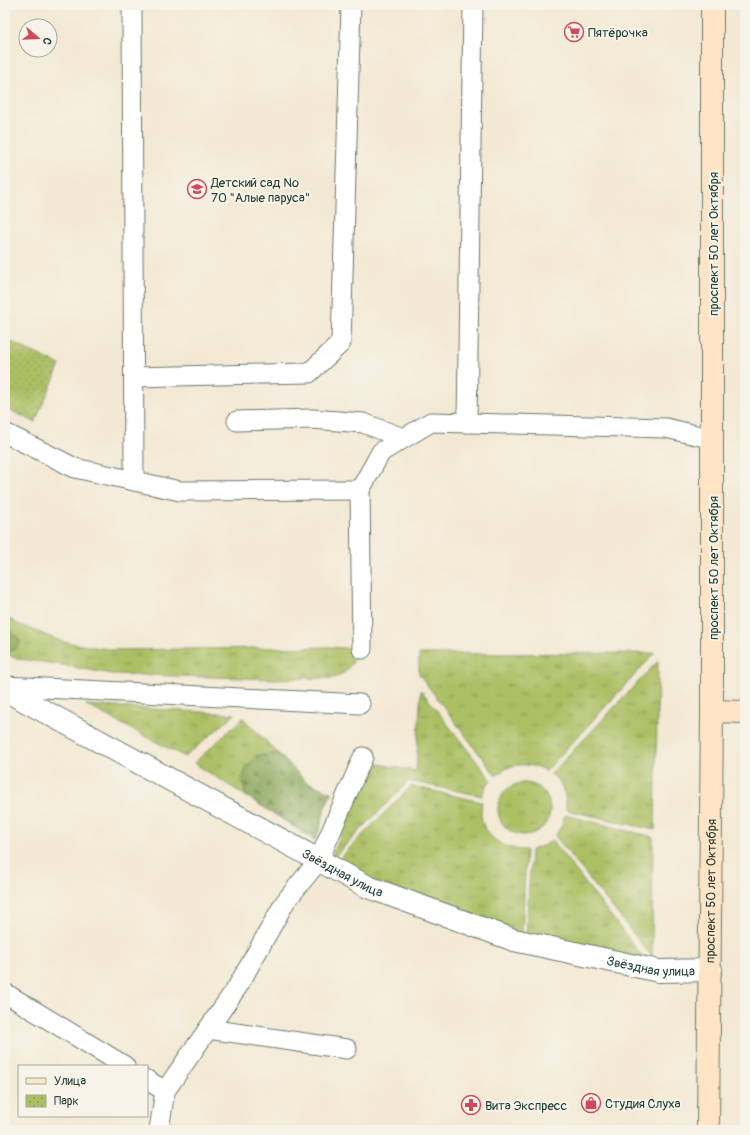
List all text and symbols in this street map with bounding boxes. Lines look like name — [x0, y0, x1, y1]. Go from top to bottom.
north arrow — [18, 18, 58, 58]
supermarket icon: Пятёрочка — [563, 21, 585, 43]
place label: Пятёрочка — [588, 25, 648, 41]
text: С — [40, 36, 54, 47]
street label: проспект 50 лет Октября — [706, 172, 722, 316]
place label: Детский сад № 70 "Алые паруса" — [210, 175, 310, 206]
school or university icon: Детский сад № 70 "Алые паруса" — [186, 178, 208, 200]
street label: проспект 50 лет Октября — [706, 496, 722, 640]
street label: проспект 50 лет Октября — [703, 819, 720, 963]
street label: Звёздная улица — [299, 846, 385, 901]
street label: Звёздная улица — [605, 953, 695, 980]
legend — [18, 1065, 148, 1117]
text: Улица — [54, 1074, 86, 1089]
shop icon: Студия Слуха — [580, 1092, 602, 1114]
text: Парк — [54, 1094, 79, 1109]
pharmacy icon: Вита Экспресс — [460, 1094, 482, 1116]
place label: Студия Слуха — [605, 1096, 681, 1112]
place label: Вита Экспресс — [485, 1098, 567, 1114]

